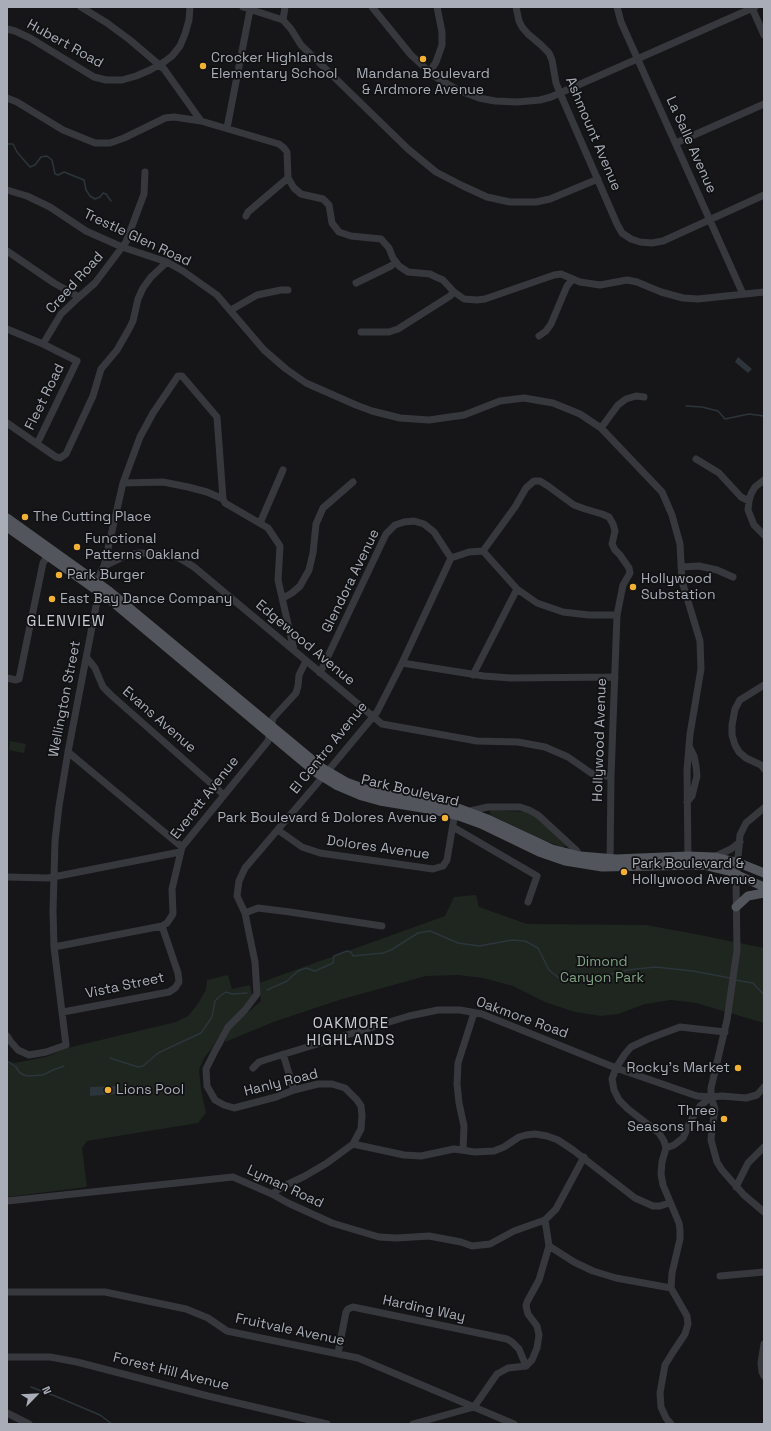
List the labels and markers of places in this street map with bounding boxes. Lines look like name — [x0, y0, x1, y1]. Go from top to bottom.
place label: Crocker Highlands Elementary School — [211, 50, 337, 82]
marker: Mandana Boulevard & Ardmore Avenue — [418, 54, 428, 64]
marker: Crocker Highlands Elementary School — [198, 61, 208, 71]
place label: Mandana Boulevard & Ardmore Avenue — [356, 66, 490, 98]
place label: The Cutting Place — [33, 509, 151, 525]
marker: The Cutting Place — [20, 512, 30, 522]
place label: Functional Patterns Oakland — [85, 531, 199, 564]
marker: Functional Patterns Oakland — [72, 542, 82, 552]
place label: Park Burger — [67, 567, 145, 583]
marker: Park Burger — [54, 570, 64, 580]
place label: Hollywood Substation — [641, 571, 715, 604]
marker: Hollywood Substation — [628, 582, 638, 592]
place label: East Bay Dance Company — [60, 591, 232, 607]
marker: East Bay Dance Company — [47, 594, 57, 604]
place label: Park Boulevard & Dolores Avenue — [218, 810, 437, 826]
marker: Park Boulevard & Dolores Avenue — [440, 813, 450, 823]
place label: Park Boulevard & Hollywood Avenue — [632, 856, 756, 888]
marker: Park Boulevard & Hollywood Avenue — [619, 867, 629, 877]
place label: Rocky's Market — [627, 1060, 730, 1076]
marker: Rocky's Market — [733, 1063, 743, 1073]
place label: Lions Pool — [116, 1082, 184, 1098]
marker: Lions Pool — [103, 1085, 113, 1095]
place label: Three Seasons Thai — [627, 1103, 716, 1136]
marker: Three Seasons Thai — [719, 1114, 729, 1124]

